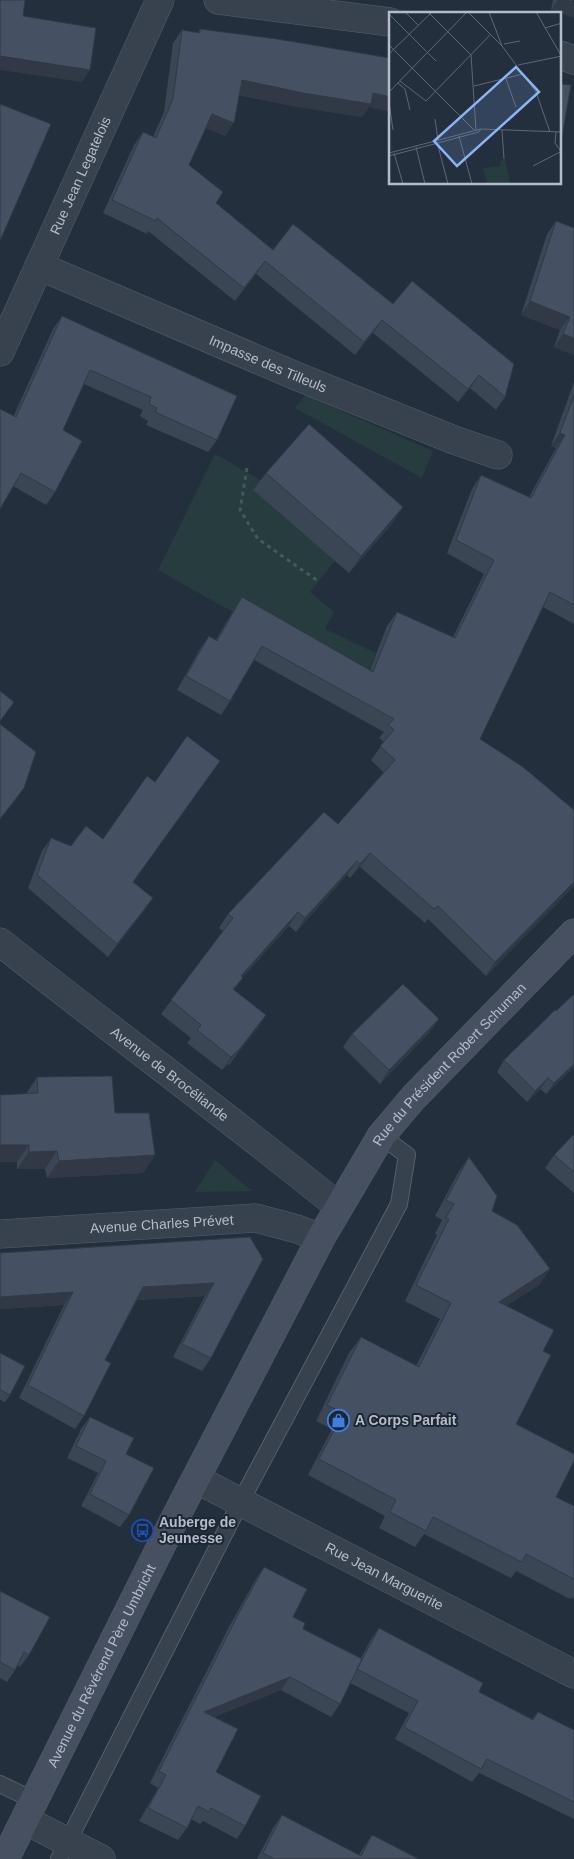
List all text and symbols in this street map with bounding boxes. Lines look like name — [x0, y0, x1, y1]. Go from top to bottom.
inset map — [389, 12, 562, 185]
street label: Rue Jean Legatelois — [47, 114, 114, 237]
street label: Impasse des Tilleuls — [207, 332, 329, 396]
street label: Rue du Président Robert Schuman — [369, 979, 529, 1149]
street label: Avenue de Brocéliande — [108, 1023, 232, 1125]
street label: Avenue Charles Prévet — [89, 1211, 234, 1236]
shop icon: A Corps Parfait — [327, 1408, 351, 1432]
place label: A Corps Parfait — [355, 1412, 457, 1428]
place label: Auberge de Jeunesse — [159, 1514, 236, 1546]
bus stop icon: Auberge de Jeunesse — [131, 1518, 155, 1542]
street label: Rue Jean Marguerite — [323, 1539, 446, 1613]
street label: Avenue du Révérend Père Umbricht — [44, 1561, 159, 1770]

